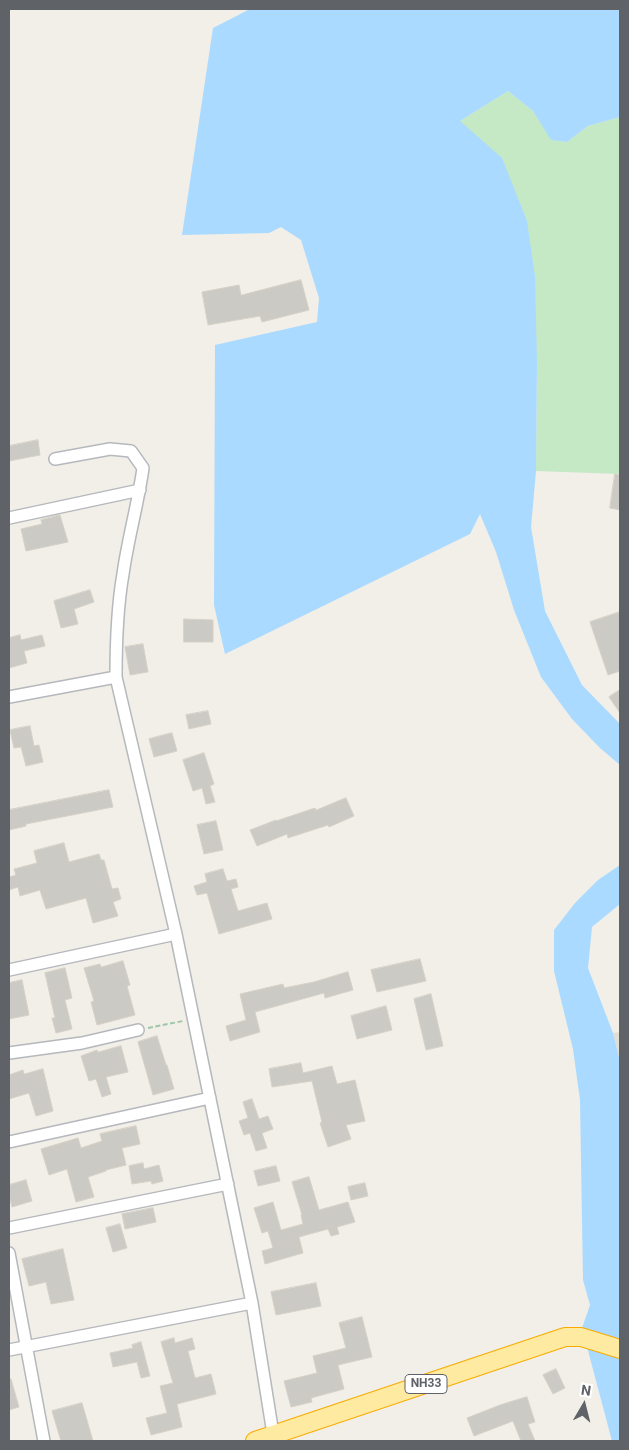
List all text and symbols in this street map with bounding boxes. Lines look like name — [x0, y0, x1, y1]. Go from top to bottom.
road number: NH33 — [405, 1375, 447, 1394]
north arrow — [559, 1380, 609, 1430]
text: N — [580, 1382, 592, 1399]

